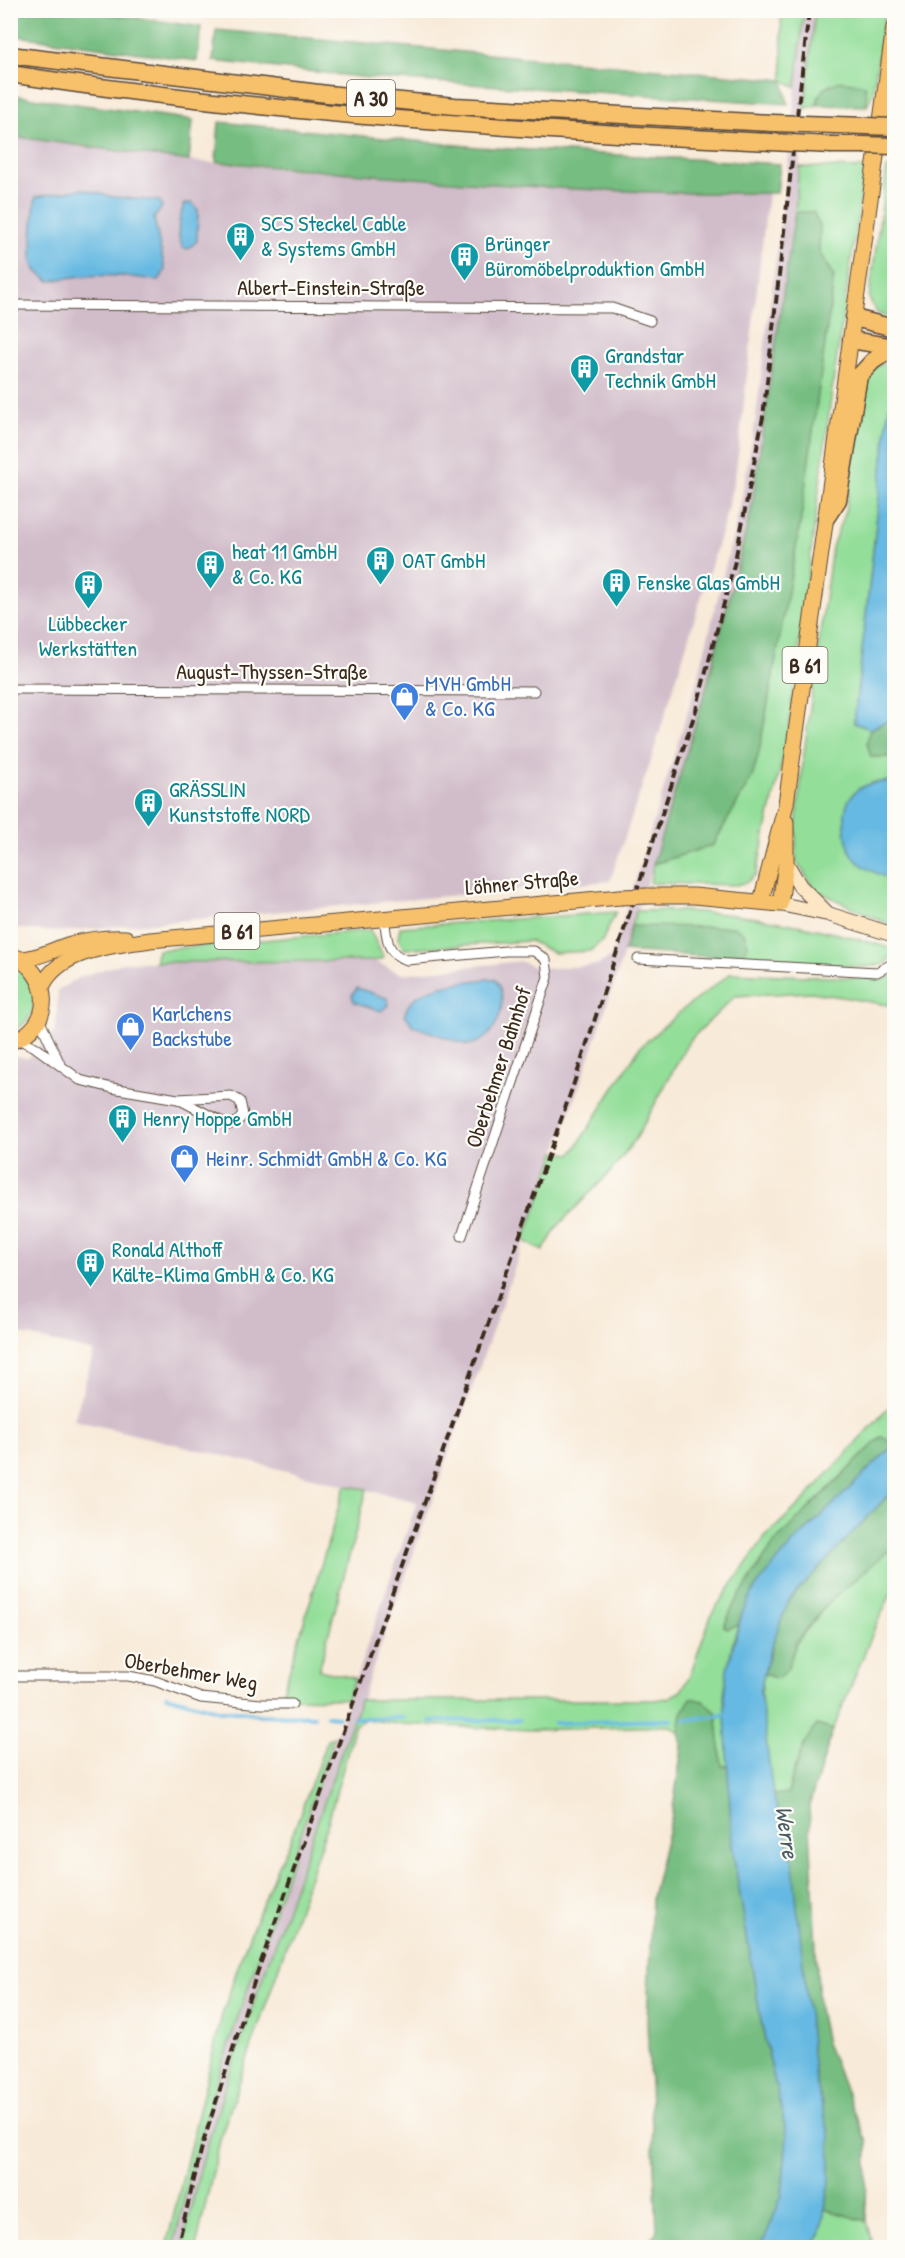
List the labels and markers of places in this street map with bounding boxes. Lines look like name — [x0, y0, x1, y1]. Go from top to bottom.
place label: SCS Steckel Cable & Systems GmbH — [261, 208, 407, 263]
building icon: SCS Steckel Cable & Systems GmbH — [224, 220, 256, 262]
place label: Brünger Büromöbelproduktion GmbH — [485, 228, 704, 283]
building icon: Brünger Büromöbelproduktion GmbH — [448, 240, 480, 282]
place label: Grandstar Technik GmbH — [605, 340, 716, 395]
building icon: Grandstar Technik GmbH — [568, 352, 600, 394]
place label: heat 11 GmbH & Co. KG — [232, 536, 337, 591]
building icon: OAT GmbH — [365, 544, 397, 586]
place label: OAT GmbH — [402, 545, 485, 575]
building icon: heat 11 GmbH & Co. KG — [195, 548, 227, 590]
building icon: Fenske Glas GmbH — [601, 566, 633, 608]
place label: Fenske Glas GmbH — [637, 567, 780, 597]
building icon: Lübbecker Werkstätten — [72, 568, 104, 610]
place label: Lübbecker Werkstätten — [39, 608, 137, 663]
place label: MVH GmbH & Co. KG — [425, 668, 511, 723]
shop icon: MVH GmbH & Co. KG — [388, 680, 420, 722]
place label: GRÄSSLIN Kunststoffe NORD — [169, 774, 310, 829]
building icon: GRÄSSLIN Kunststoffe NORD — [132, 786, 164, 828]
place label: Karlchens Backstube — [152, 998, 232, 1053]
shop icon: Karlchens Backstube — [115, 1010, 147, 1052]
building icon: Henry Hoppe GmbH — [106, 1102, 138, 1144]
place label: Henry Hoppe GmbH — [143, 1103, 292, 1133]
shop icon: Heinr. Schmidt GmbH & Co. KG — [169, 1142, 201, 1184]
place label: Heinr. Schmidt GmbH & Co. KG — [206, 1143, 447, 1173]
place label: Ronald Althoff Kälte-Klima GmbH & Co. KG — [112, 1234, 334, 1289]
building icon: Ronald Althoff Kälte-Klima GmbH & Co. KG — [75, 1246, 107, 1288]

